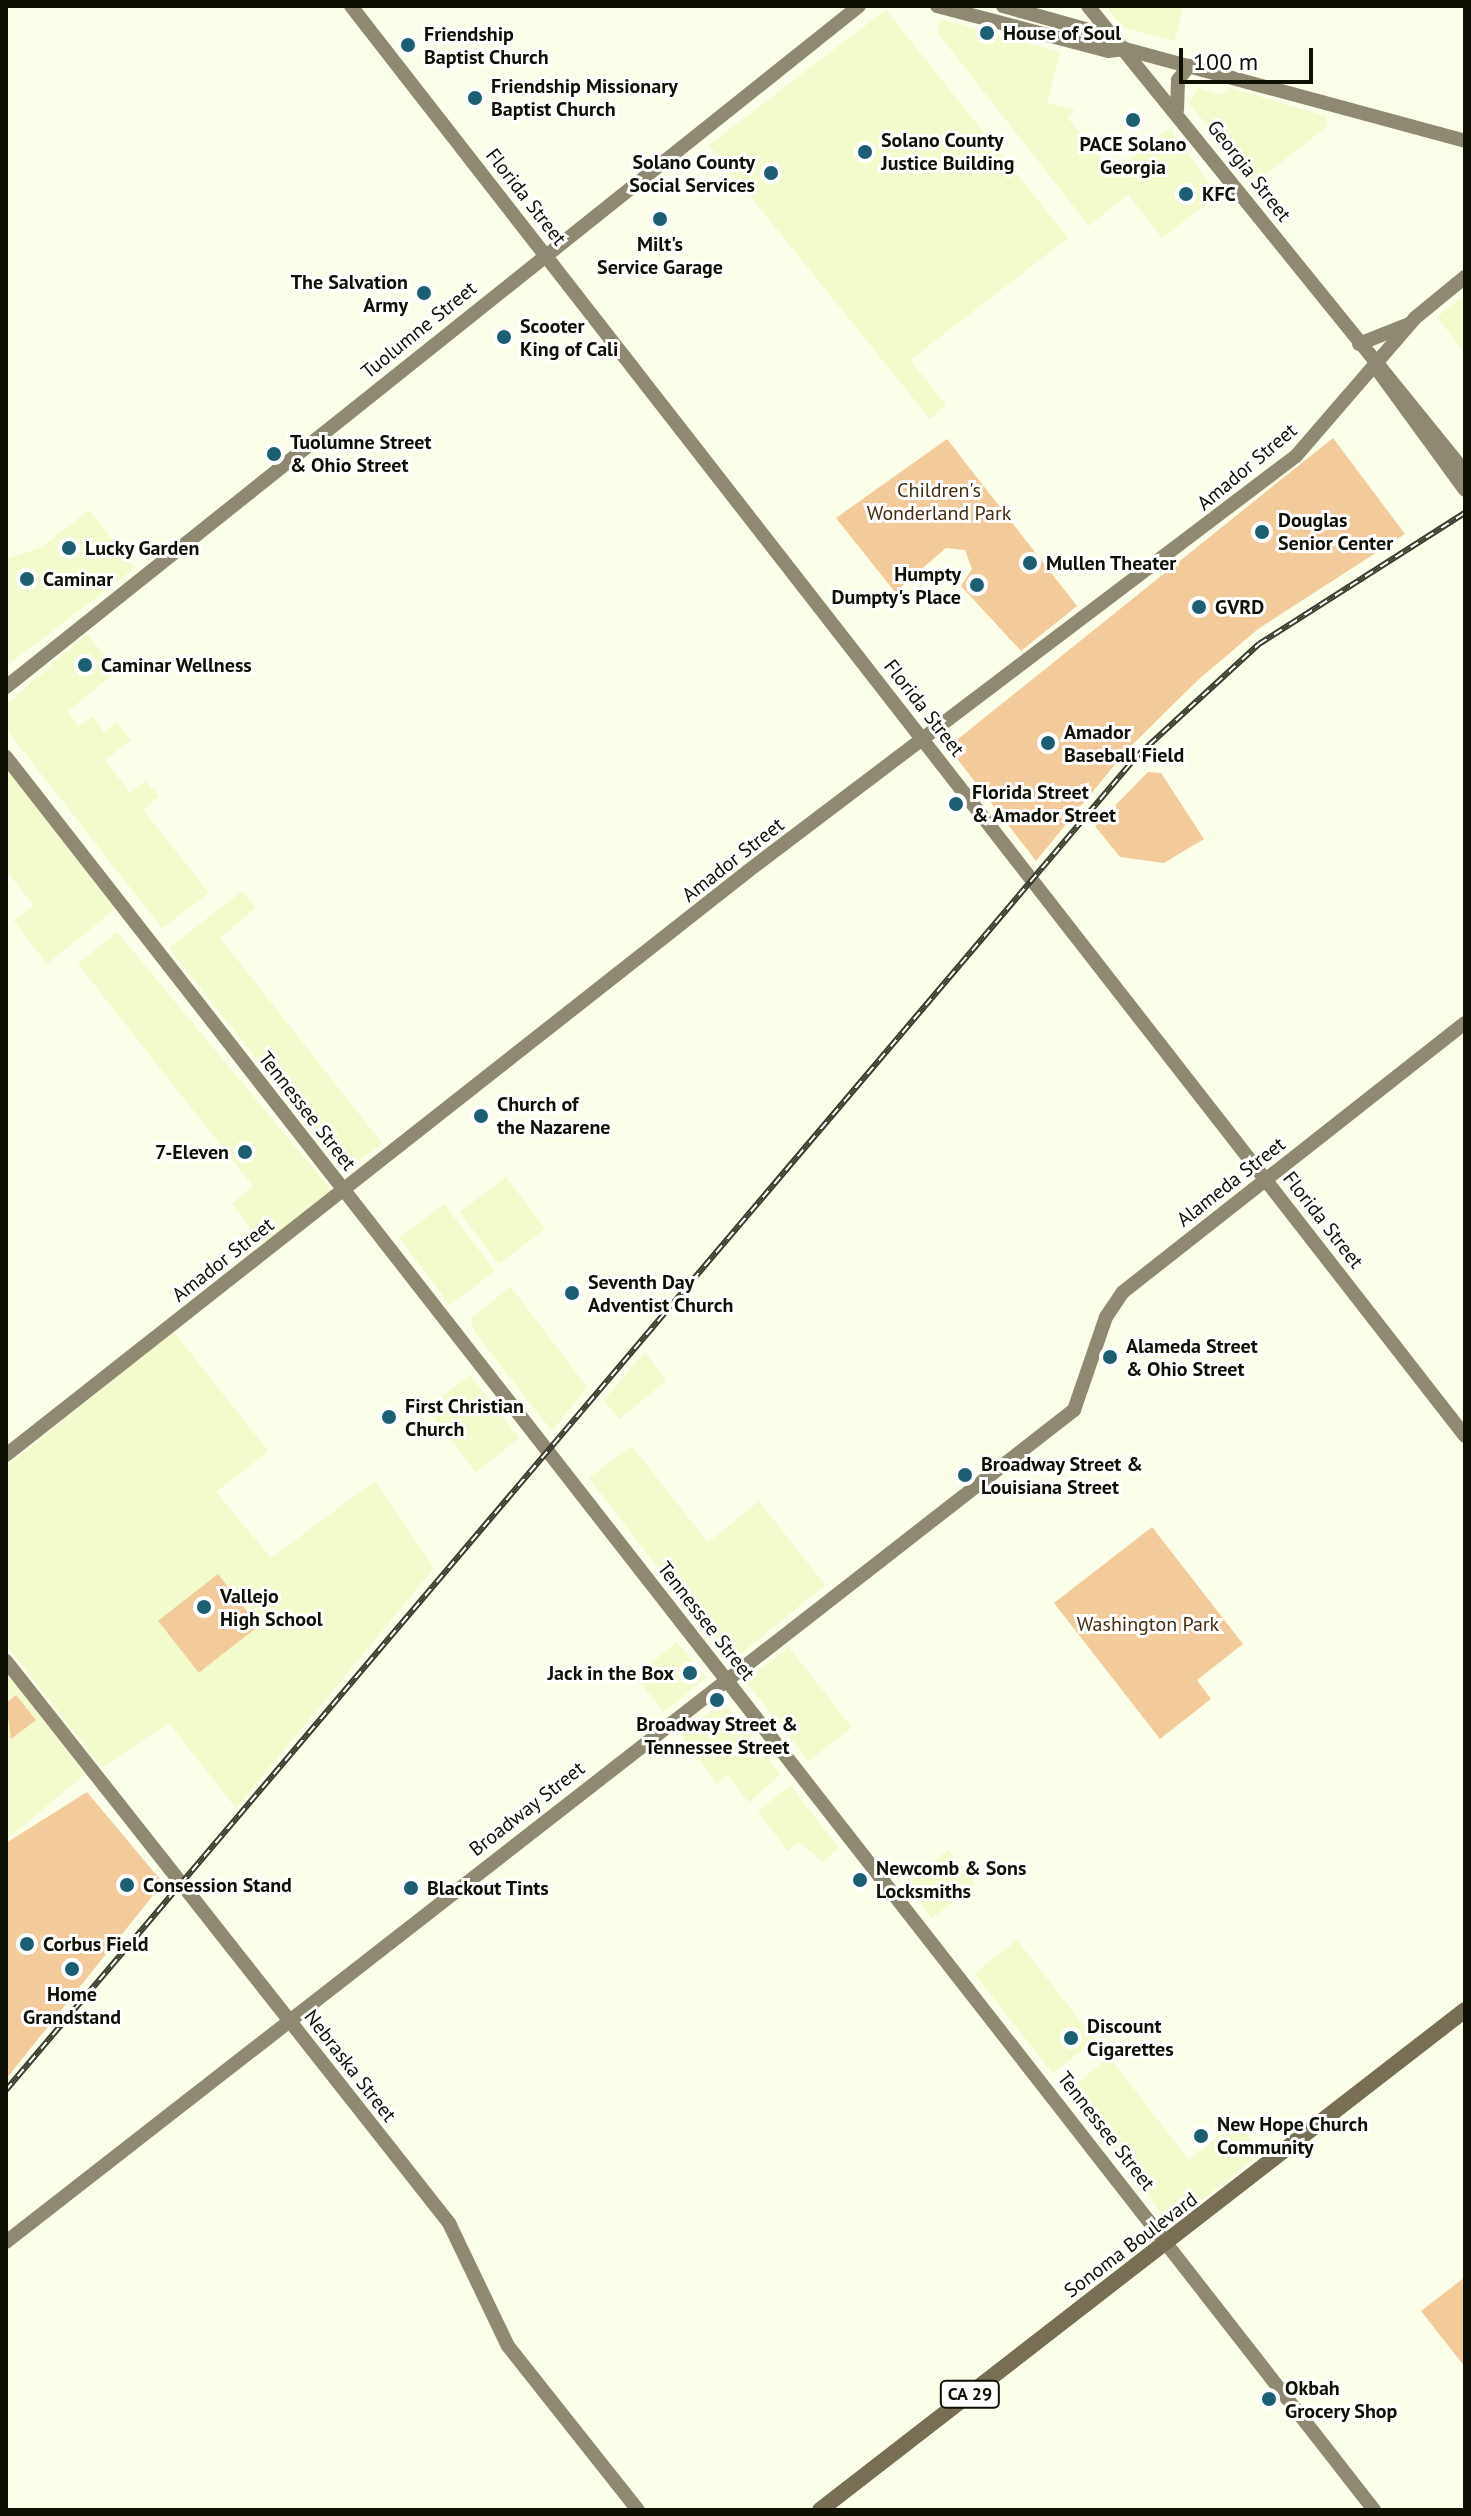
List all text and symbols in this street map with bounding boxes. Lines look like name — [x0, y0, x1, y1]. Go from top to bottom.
place label: House of Soul — [1003, 21, 1121, 45]
place label: Friendship Baptist Church — [424, 22, 549, 69]
marker: House of Soul — [978, 24, 996, 42]
scale bar — [1183, 32, 1317, 82]
marker: Friendship Baptist Church — [399, 36, 417, 54]
text: 100 m — [1193, 46, 1258, 77]
place label: Friendship Missionary Baptist Church — [491, 74, 678, 121]
marker: Friendship Missionary Baptist Church — [466, 89, 484, 107]
marker: PACE Solano Georgia — [1124, 111, 1142, 129]
street label: Georgia Street — [1202, 115, 1296, 227]
place label: Solano County Justice Building — [881, 128, 1014, 175]
place label: PACE Solano Georgia — [1080, 132, 1186, 179]
marker: Solano County Justice Building — [856, 143, 874, 161]
street label: Florida Street — [481, 144, 571, 250]
place label: Solano County Social Services — [629, 150, 755, 197]
marker: Solano County Social Services — [762, 164, 780, 182]
place label: KFC — [1202, 182, 1236, 206]
marker: KFC — [1177, 185, 1195, 203]
marker: Milt's Service Garage — [651, 210, 669, 228]
place label: Milt's Service Garage — [597, 232, 723, 279]
place label: The Salvation Army — [291, 270, 408, 317]
street label: Tuolumne Street — [357, 276, 481, 384]
marker: The Salvation Army — [415, 284, 433, 302]
place label: Scooter King of Cali — [520, 314, 619, 361]
marker: Scooter King of Cali — [495, 328, 513, 346]
street label: Amador Street — [1192, 418, 1302, 516]
place label: Tuolumne Street & Ohio Street — [290, 430, 431, 477]
marker: Tuolumne Street & Ohio Street — [265, 445, 283, 463]
park label: Children's Wonderland Park — [867, 479, 1011, 526]
place label: Douglas Senior Center — [1278, 508, 1393, 555]
marker: Douglas Senior Center — [1253, 523, 1271, 541]
place label: Lucky Garden — [85, 536, 200, 560]
marker: Lucky Garden — [60, 539, 78, 557]
place label: Mullen Theater — [1046, 551, 1177, 575]
marker: Mullen Theater — [1021, 554, 1039, 572]
place label: Humpty Dumpty's Place — [831, 562, 961, 609]
place label: Caminar — [43, 567, 113, 591]
marker: Caminar — [18, 570, 36, 588]
marker: Humpty Dumpty's Place — [968, 576, 986, 594]
place label: GVRD — [1215, 595, 1264, 619]
marker: GVRD — [1190, 598, 1208, 616]
place label: Caminar Wellness — [101, 653, 252, 677]
street label: Florida Street — [879, 655, 969, 761]
marker: Caminar Wellness — [76, 656, 94, 674]
place label: Amador Baseball Field — [1064, 720, 1184, 767]
marker: Amador Baseball Field — [1039, 734, 1057, 752]
place label: Florida Street & Amador Street — [972, 780, 1117, 827]
marker: Florida Street & Amador Street — [947, 795, 965, 813]
street label: Amador Street — [677, 813, 789, 907]
street label: Tennessee Street — [253, 1047, 361, 1175]
place label: Church of the Nazarene — [497, 1092, 610, 1139]
marker: Church of the Nazarene — [472, 1107, 490, 1125]
street label: Alameda Street — [1172, 1132, 1290, 1232]
place label: 7-Eleven — [155, 1140, 229, 1164]
marker: 7-Eleven — [236, 1143, 254, 1161]
street label: Florida Street — [1278, 1167, 1368, 1273]
street label: Amador Street — [167, 1213, 279, 1307]
place label: Seventh Day Adventist Church — [588, 1270, 734, 1317]
marker: Seventh Day Adventist Church — [563, 1284, 581, 1302]
place label: Alameda Street & Ohio Street — [1126, 1334, 1258, 1381]
marker: Alameda Street & Ohio Street — [1101, 1348, 1119, 1366]
place label: First Christian Church — [405, 1394, 524, 1441]
marker: First Christian Church — [380, 1408, 398, 1426]
place label: Broadway Street & Louisiana Street — [981, 1452, 1143, 1499]
marker: Broadway Street & Louisiana Street — [956, 1466, 974, 1484]
street label: Tennessee Street — [652, 1557, 760, 1685]
place label: Vallejo High School — [220, 1584, 323, 1631]
marker: Vallejo High School — [195, 1598, 213, 1616]
park label: Washington Park — [1077, 1612, 1219, 1636]
place label: Jack in the Box — [547, 1661, 674, 1685]
marker: Jack in the Box — [681, 1664, 699, 1682]
marker: Broadway Street & Tennessee Street — [708, 1691, 726, 1709]
place label: Broadway Street & Tennessee Street — [636, 1712, 798, 1759]
street label: Broadway Street — [464, 1756, 590, 1862]
place label: Newcomb & Sons Locksmiths — [876, 1856, 1026, 1903]
marker: Newcomb & Sons Locksmiths — [851, 1871, 869, 1889]
place label: Consession Stand — [143, 1873, 292, 1897]
marker: Consession Stand — [118, 1876, 136, 1894]
place label: Blackout Tints — [427, 1876, 549, 1900]
marker: Blackout Tints — [402, 1879, 420, 1897]
place label: Corbus Field — [43, 1932, 149, 1956]
marker: Corbus Field — [18, 1935, 36, 1953]
marker: Home Grandstand — [63, 1960, 81, 1978]
place label: Home Grandstand — [23, 1982, 121, 2029]
street label: Nebraska Street — [299, 2005, 401, 2127]
place label: Discount Cigarettes — [1087, 2014, 1174, 2061]
marker: Discount Cigarettes — [1062, 2029, 1080, 2047]
street label: Tennessee Street — [1052, 2067, 1160, 2195]
place label: New Hope Church Community — [1217, 2112, 1369, 2159]
marker: New Hope Church Community — [1192, 2127, 1210, 2145]
street label: Sonoma Boulevard — [1060, 2187, 1202, 2303]
place label: Okbah Grocery Shop — [1285, 2376, 1398, 2423]
road number: CA 29 — [938, 2380, 1002, 2408]
marker: Okbah Grocery Shop — [1260, 2390, 1278, 2408]

